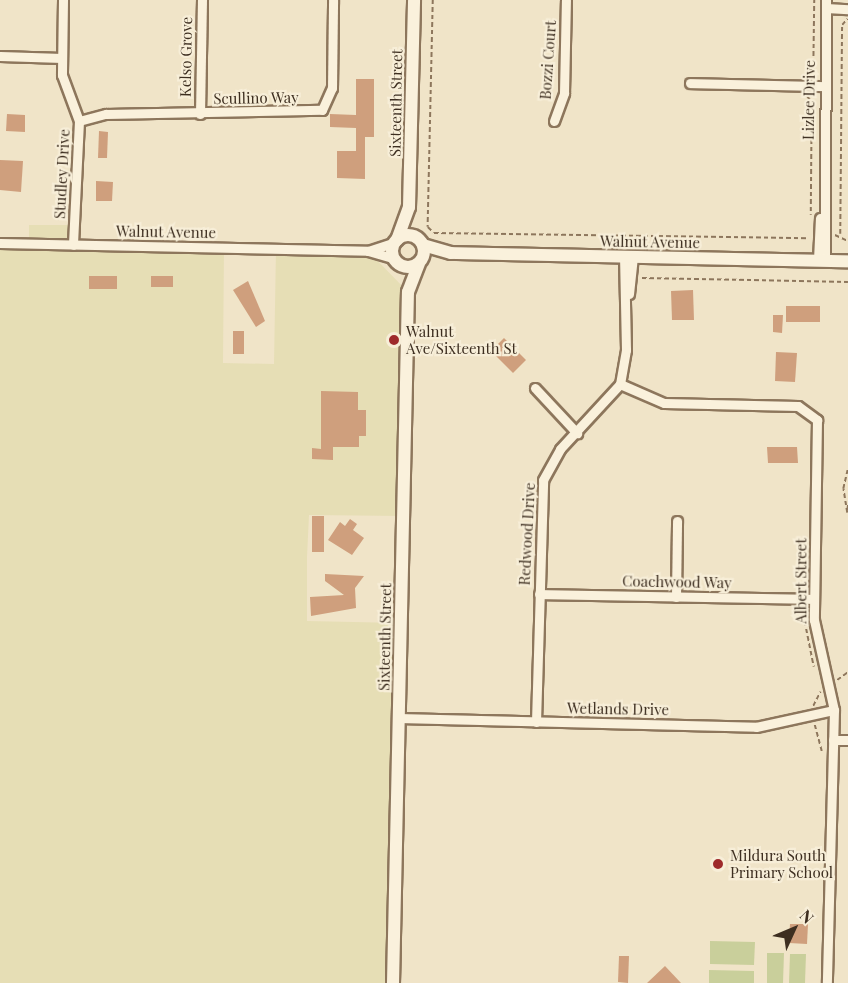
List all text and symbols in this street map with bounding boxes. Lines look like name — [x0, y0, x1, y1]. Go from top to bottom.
street label: Kelso Grove — [176, 17, 196, 97]
street label: Bozzi Court — [536, 20, 560, 100]
street label: Sixteenth Street — [386, 49, 406, 157]
street label: Lizlee Drive — [799, 60, 819, 140]
street label: Scullino Way — [213, 88, 299, 108]
street label: Studley Drive — [51, 128, 73, 220]
street label: Walnut Avenue — [115, 222, 217, 242]
street label: Walnut Avenue — [599, 232, 701, 252]
place label: Walnut Ave/Sixteenth St — [406, 322, 517, 357]
marker: Walnut Ave/Sixteenth St — [387, 333, 401, 347]
street label: Redwood Drive — [515, 482, 539, 586]
street label: Albert Street — [792, 538, 810, 624]
street label: Coachwood Way — [622, 572, 732, 592]
street label: Sixteenth Street — [375, 583, 395, 691]
street label: Wetlands Drive — [567, 699, 669, 719]
place label: Mildura South Primary School — [730, 846, 833, 881]
marker: Mildura South Primary School — [711, 857, 725, 871]
north arrow — [764, 899, 824, 959]
text: N — [796, 905, 819, 928]

